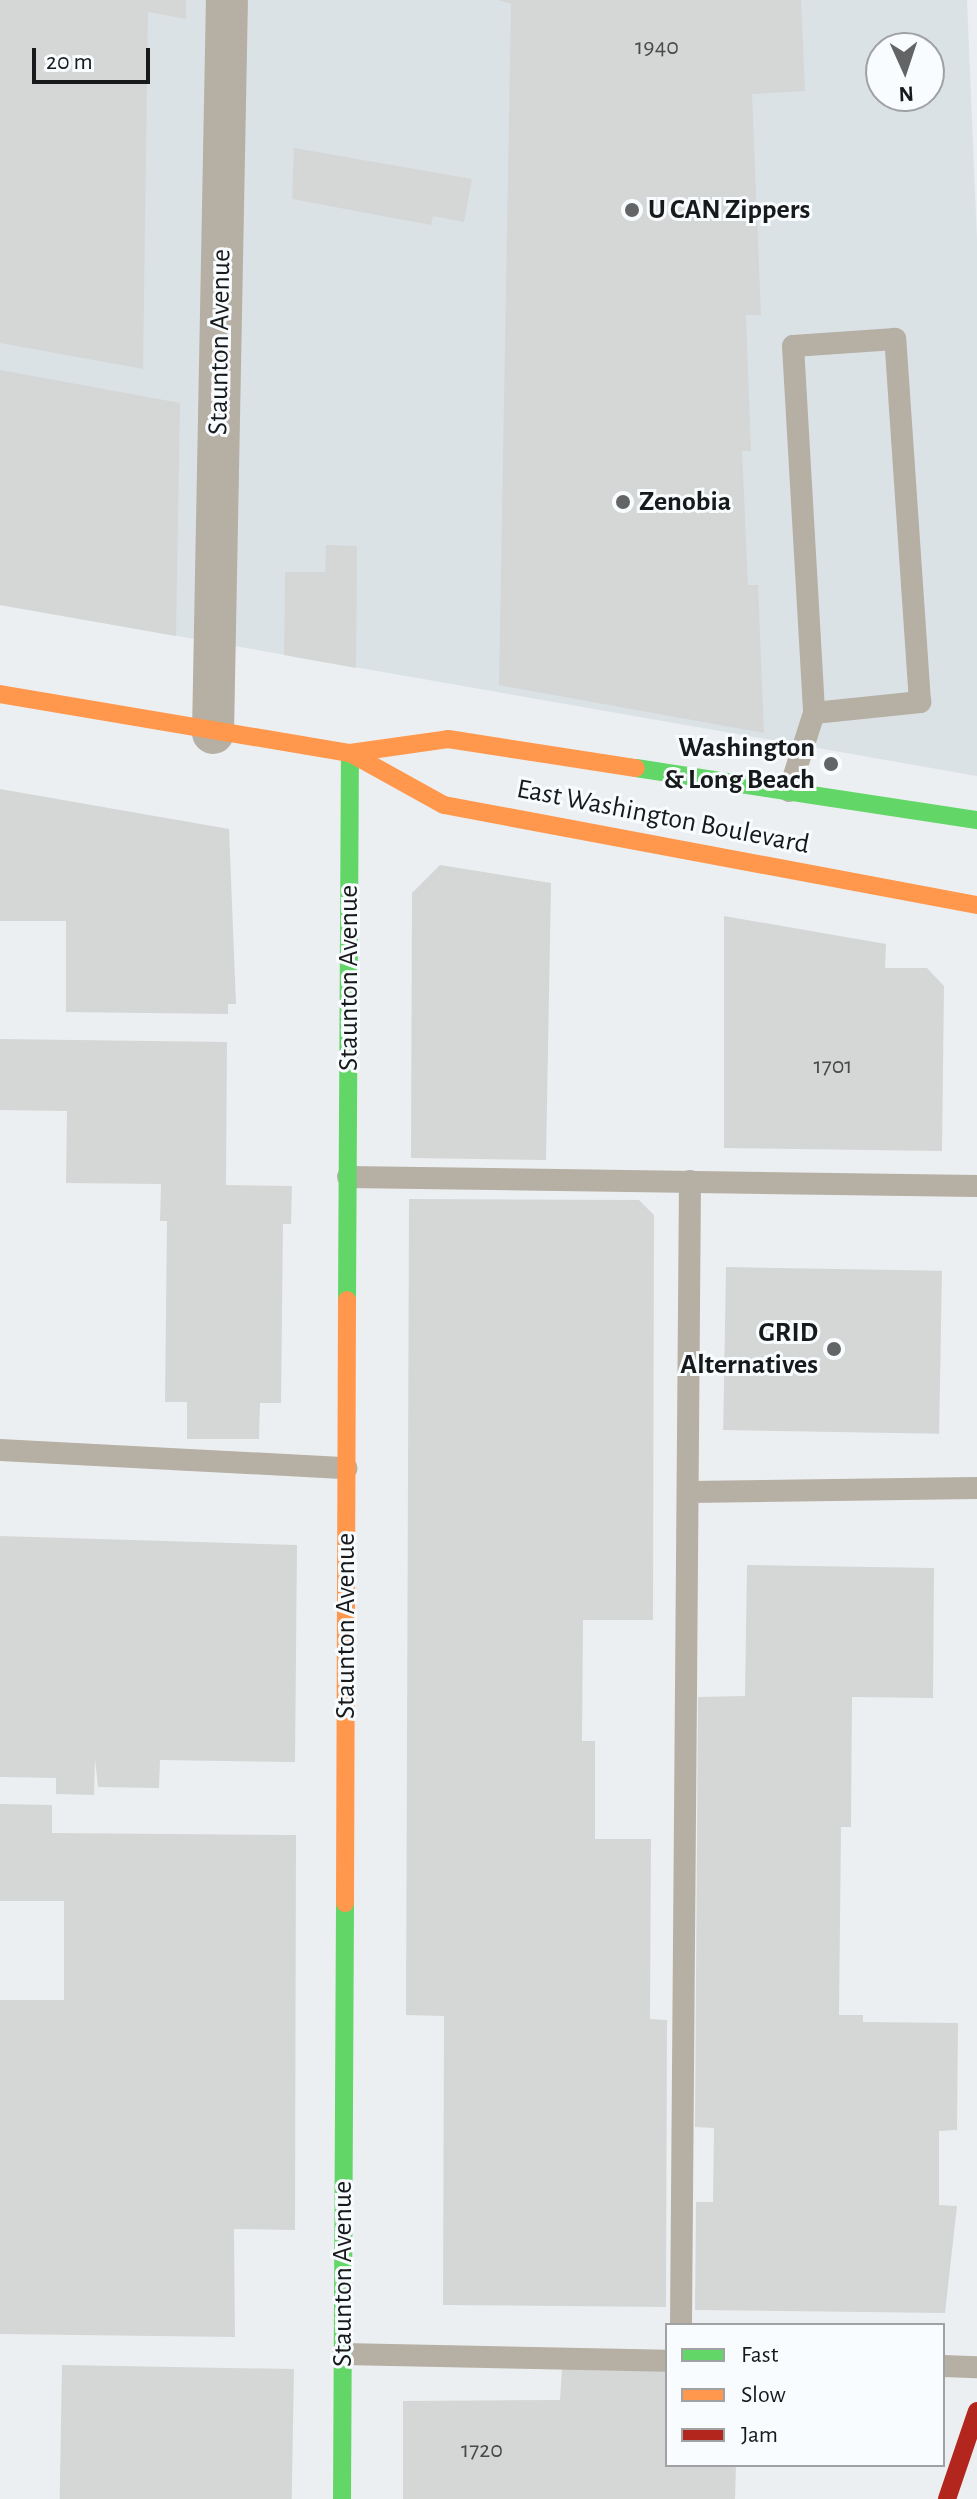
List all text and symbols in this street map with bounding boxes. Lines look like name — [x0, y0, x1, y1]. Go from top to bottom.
scale bar — [36, 32, 154, 82]
north arrow — [865, 32, 945, 112]
house number: 1940 — [635, 34, 679, 62]
text: 20 m — [46, 50, 93, 74]
text: N — [898, 83, 914, 105]
place label: U CAN Zippers — [648, 193, 810, 227]
marker: U CAN Zippers — [623, 201, 641, 219]
street label: Staunton Avenue — [202, 249, 238, 435]
place label: Zenobia — [639, 485, 731, 519]
marker: Zenobia — [614, 493, 632, 511]
place label: Washington & Long Beach — [664, 731, 815, 797]
marker: Washington & Long Beach — [822, 755, 840, 773]
street label: East Washington Boulevard — [514, 772, 812, 862]
street label: Staunton Avenue — [332, 885, 366, 1071]
house number: 1701 — [813, 1053, 853, 1081]
place label: GRID Alternatives — [680, 1316, 818, 1382]
marker: GRID Alternatives — [825, 1340, 843, 1358]
street label: Staunton Avenue — [329, 1533, 363, 1719]
street label: Staunton Avenue — [326, 2181, 360, 2367]
legend — [665, 2323, 945, 2467]
text: Fast — [741, 2343, 778, 2367]
text: Slow — [741, 2383, 786, 2407]
text: Jam — [741, 2423, 778, 2447]
house number: 1720 — [461, 2437, 503, 2465]

